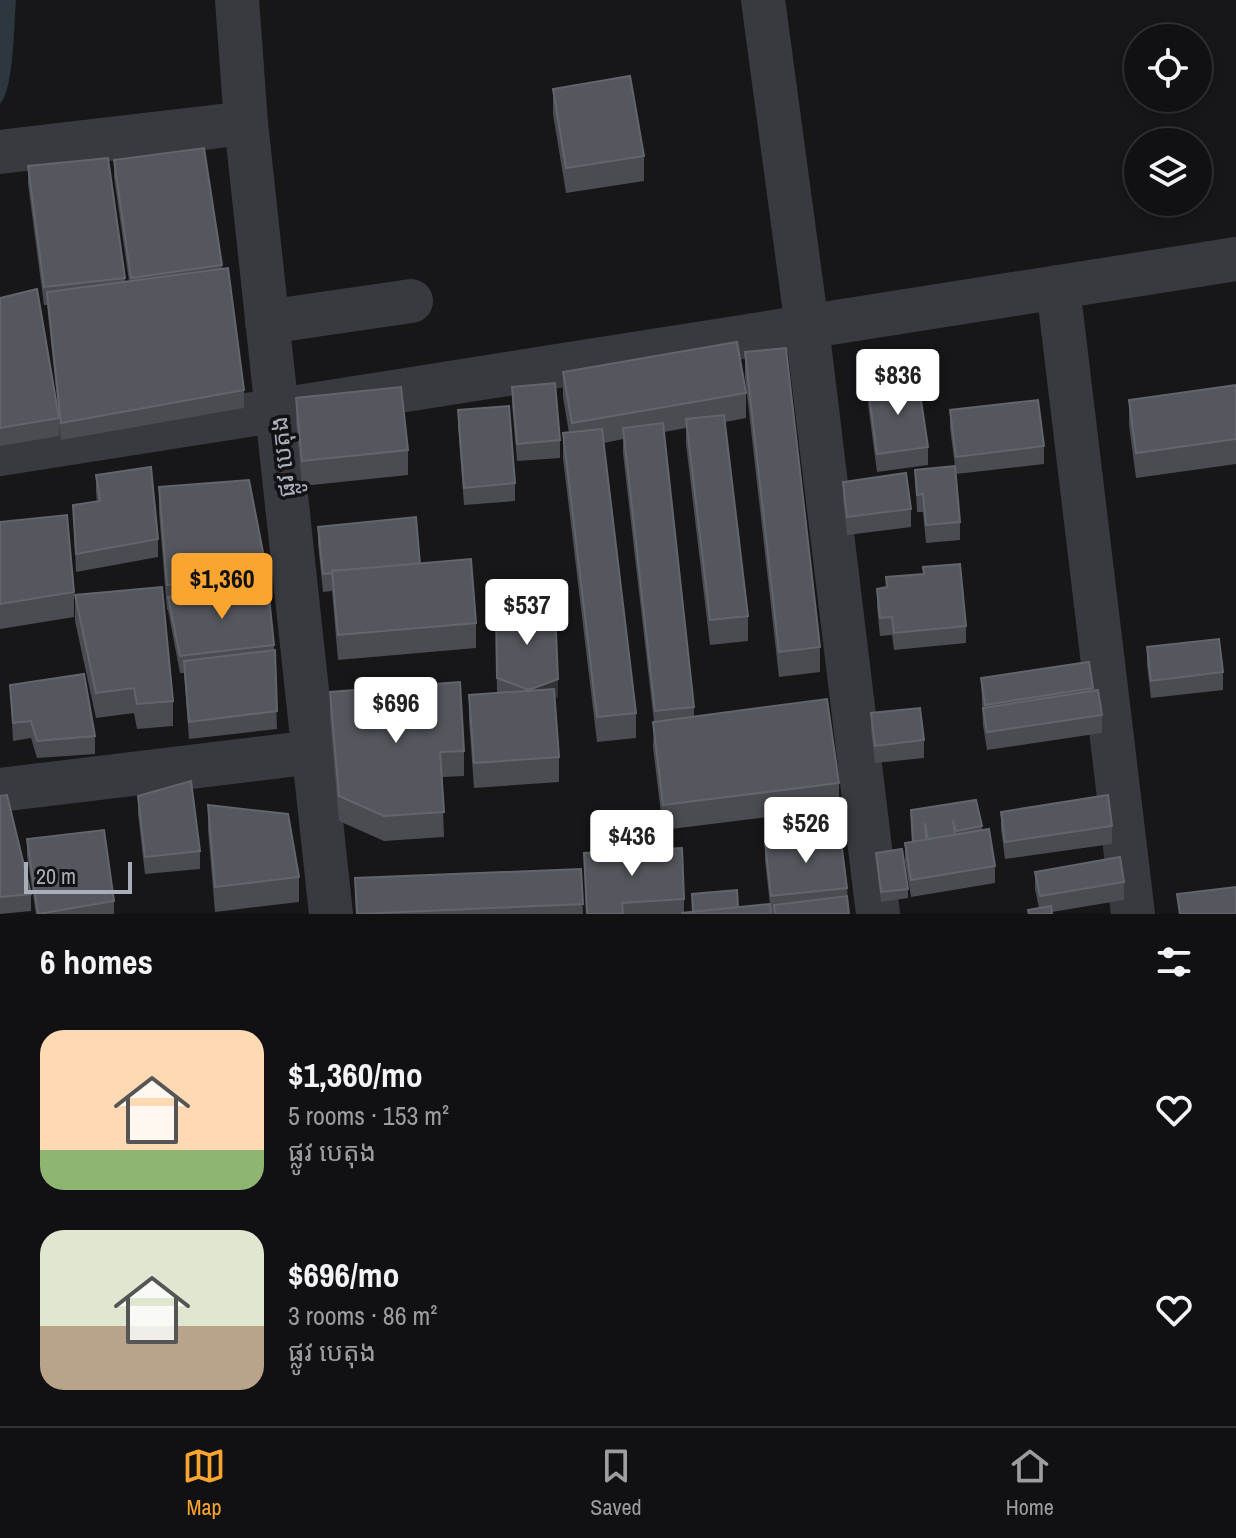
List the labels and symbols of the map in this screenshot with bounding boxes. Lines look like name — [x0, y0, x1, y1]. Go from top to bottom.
pin: $836 — [851, 349, 945, 417]
street label: ផ្លូវ បេតុង — [262, 414, 309, 499]
pin: $1,360 — [157, 553, 287, 621]
pin: $537 — [480, 579, 574, 647]
pin: $696 — [349, 677, 443, 745]
pin: $526 — [759, 797, 853, 865]
pin: $436 — [585, 810, 679, 878]
scale bar — [24, 858, 132, 894]

